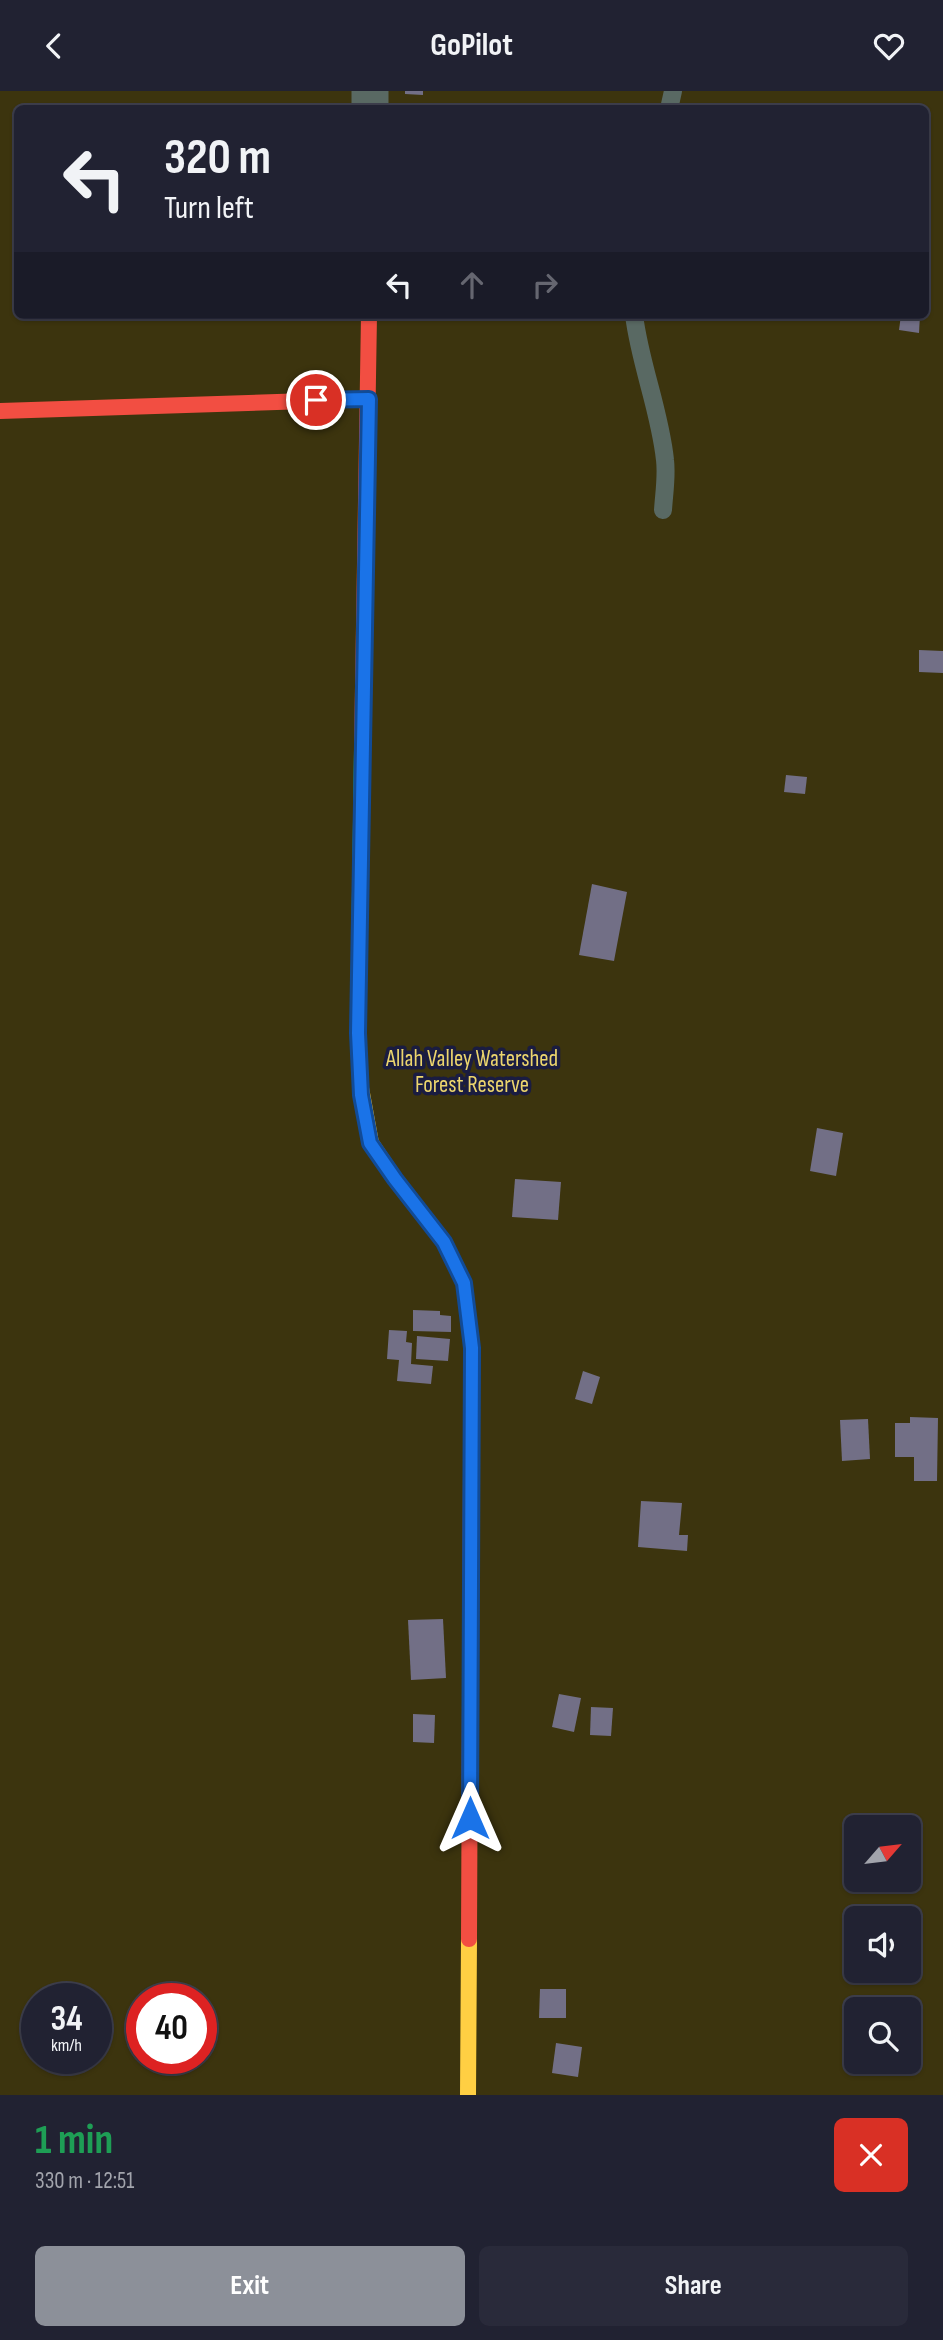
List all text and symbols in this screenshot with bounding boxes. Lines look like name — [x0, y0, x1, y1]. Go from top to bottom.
text: GoPilot — [430, 26, 513, 65]
icon: back — [35, 27, 73, 65]
icon: heart — [870, 27, 908, 65]
text: 320 m — [164, 129, 271, 188]
icon: left — [49, 133, 140, 224]
text: Turn left — [164, 189, 254, 228]
icon: left — [380, 266, 418, 304]
icon: ahead — [453, 266, 491, 304]
icon: right — [526, 266, 564, 304]
pin — [286, 370, 346, 430]
icon: arrive — [297, 381, 335, 419]
park label: Allah Valley Watershed Forest Reserve — [385, 1045, 558, 1099]
position arrow — [433, 1781, 507, 1855]
north arrow — [844, 1815, 920, 1892]
map controls — [844, 1815, 921, 2074]
button: sound — [844, 1906, 921, 1983]
speed limit sign: 40 — [126, 1983, 217, 2074]
button: search — [844, 1997, 921, 2074]
text: 34 — [51, 1998, 83, 2041]
text: km/h — [51, 2035, 82, 2056]
text: 1 min — [35, 2115, 113, 2166]
button: close — [834, 2118, 908, 2192]
text: 330 m · 12:51 — [35, 2167, 134, 2195]
button: Exit — [35, 2246, 465, 2326]
button: Share — [479, 2246, 908, 2326]

